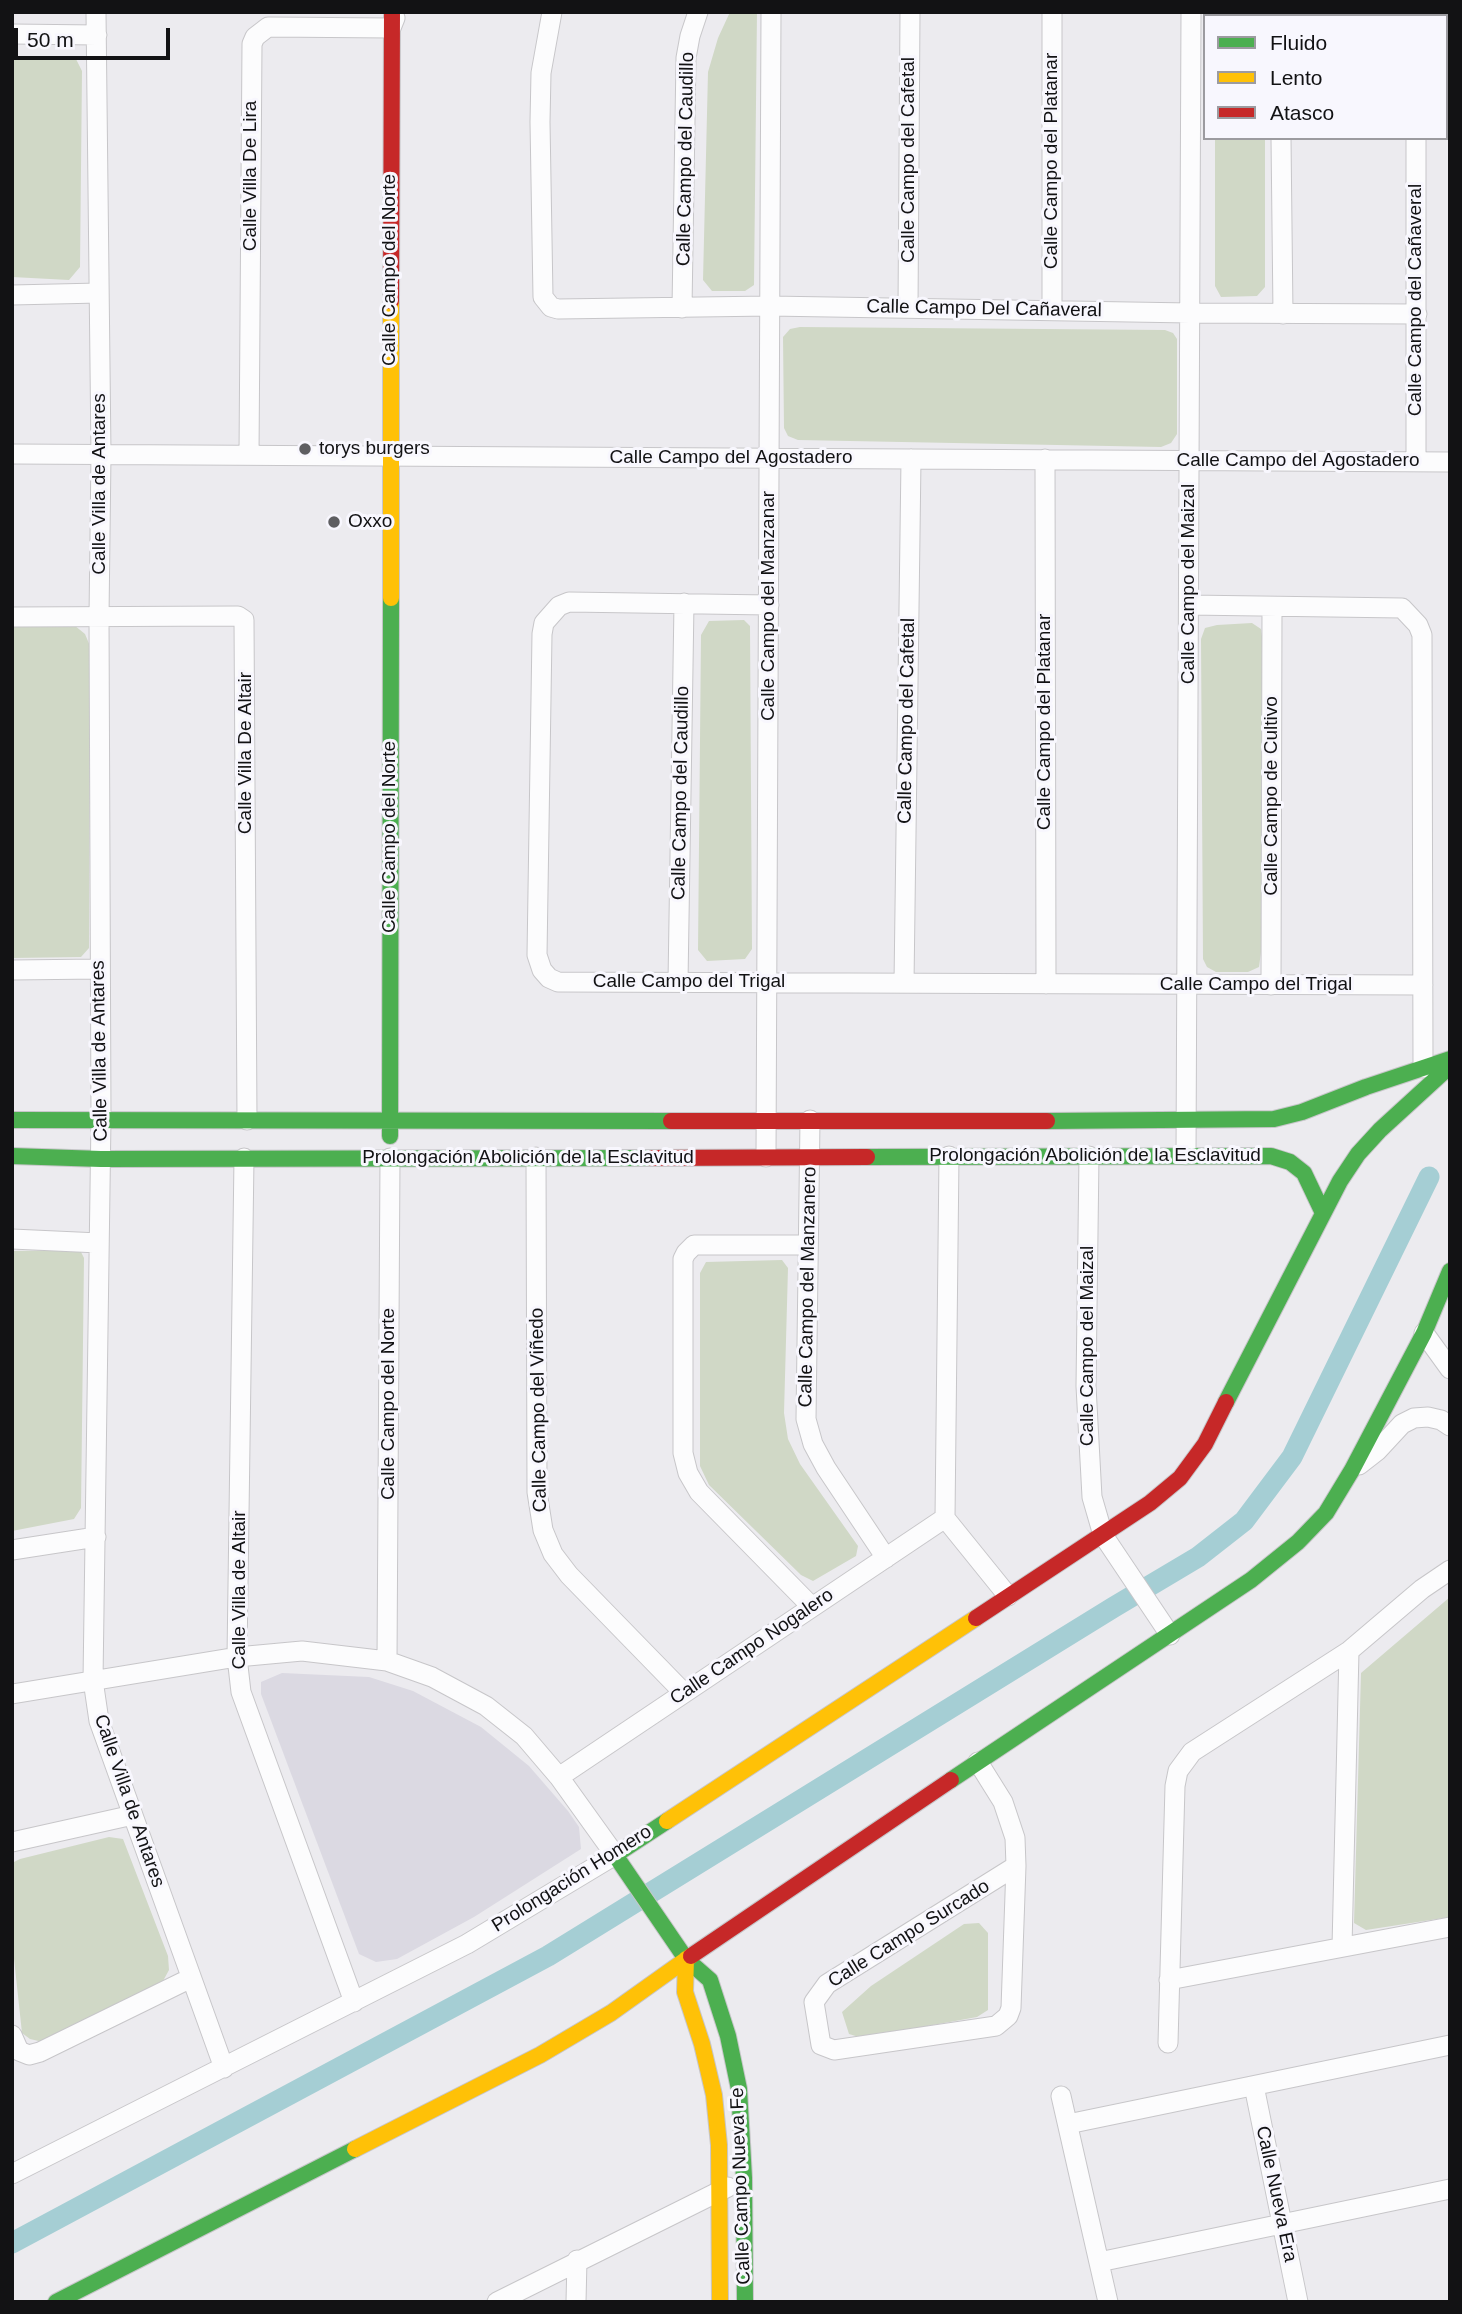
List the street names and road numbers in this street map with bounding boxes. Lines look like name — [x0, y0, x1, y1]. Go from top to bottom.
street label: Calle Campo del Caudillo — [673, 52, 699, 266]
street label: Calle Campo del Platanar — [1041, 53, 1063, 269]
street label: Calle Campo del Cafetal — [898, 57, 920, 263]
street label: Calle Villa De Lira — [240, 101, 262, 251]
street label: Calle Campo del Norte — [379, 174, 401, 366]
street label: Calle Campo del Cañaveral — [1405, 184, 1427, 416]
street label: Calle Campo Del Cañaveral — [866, 296, 1102, 322]
street label: Calle Villa de Antares — [89, 393, 111, 575]
street label: Calle Campo del Agostadero — [610, 447, 852, 469]
street label: Calle Campo del Agostadero — [1177, 450, 1419, 472]
street label: Calle Campo del Maizal — [1178, 484, 1200, 684]
street label: Calle Campo del Manzanar — [758, 491, 780, 721]
street label: Calle Campo del Platanar — [1034, 614, 1056, 830]
street label: Calle Campo del Cafetal — [894, 618, 920, 824]
street label: Calle Villa De Altair — [235, 672, 257, 834]
street label: Calle Campo del Caudillo — [668, 686, 694, 900]
street label: Calle Campo de Cultivo — [1261, 696, 1283, 896]
street label: Calle Campo del Norte — [379, 741, 401, 933]
street label: Calle Villa de Antares — [87, 960, 113, 1142]
street label: Calle Campo del Trigal — [593, 971, 785, 993]
street label: Calle Campo del Trigal — [1160, 974, 1352, 996]
street label: Prolongación Abolición de la Esclavitud — [929, 1145, 1261, 1167]
street label: Prolongación Abolición de la Esclavitud — [362, 1147, 694, 1169]
street label: Calle Campo del Manzanero — [795, 1166, 821, 1408]
street label: Calle Campo del Maizal — [1077, 1246, 1099, 1446]
street label: Calle Campo del Norte — [378, 1308, 400, 1500]
street label: Calle Campo del Viñedo — [526, 1308, 552, 1512]
street label: Calle Villa de Altair — [229, 1510, 251, 1670]
street label: Calle Campo Nogalero — [666, 1584, 838, 1710]
street label: Calle Villa de Antares — [89, 1712, 169, 1890]
street label: Prolongación Homero — [488, 1821, 656, 1937]
street label: Calle Campo Surcado — [824, 1875, 994, 1993]
street label: Calle Campo Nueva Fe — [726, 2087, 756, 2285]
street label: Calle Nueva Era — [1250, 2124, 1302, 2264]

